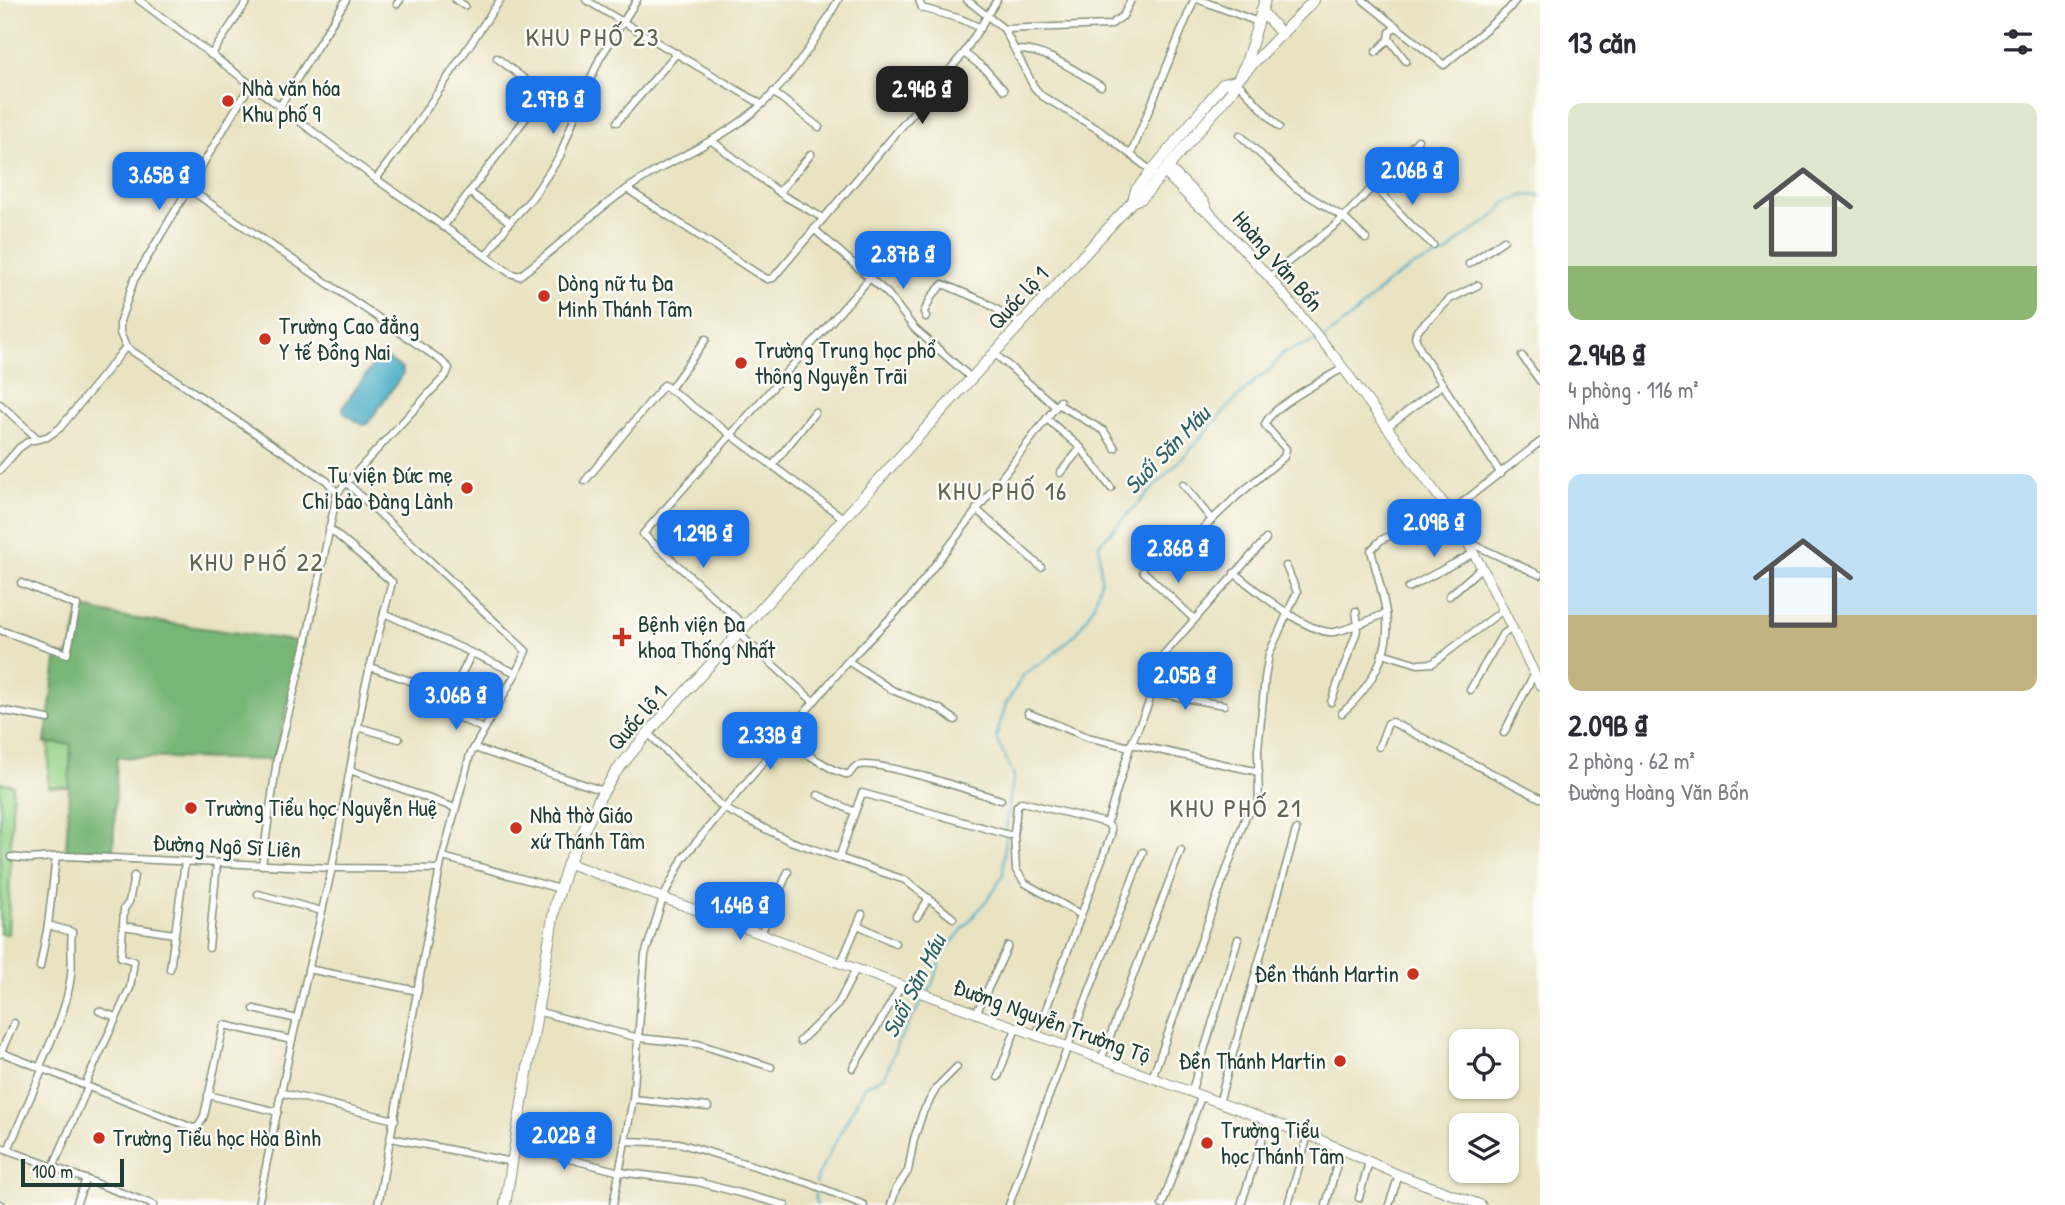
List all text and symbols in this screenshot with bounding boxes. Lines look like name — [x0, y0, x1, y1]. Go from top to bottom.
district label: KHU PHỐ 23 — [526, 19, 660, 54]
text: 13 căn — [1568, 22, 1636, 62]
icon: filters — [1999, 23, 2037, 61]
pin: 2.94B ₫ — [857, 66, 987, 126]
place label: Nhà văn hóa Khu phố 9 — [242, 72, 340, 129]
text: 2.94B ₫ — [892, 73, 952, 104]
pin: 2.97B ₫ — [488, 76, 618, 136]
text: 2.97B ₫ — [522, 83, 584, 114]
marker: Nhà văn hóa Khu phố 9 — [220, 93, 236, 109]
pin: 2.06B ₫ — [1347, 148, 1477, 207]
icon: home — [1740, 149, 1866, 275]
pin: 3.65B ₫ — [94, 152, 224, 212]
text: 2.06B ₫ — [1381, 154, 1443, 185]
text: 3.65B ₫ — [128, 159, 190, 190]
street label: Hoàng Văn Bổn — [1226, 204, 1331, 318]
pin: 2.87B ₫ — [838, 232, 968, 291]
text: 2.87B ₫ — [871, 238, 935, 269]
street label: Quốc lộ 1 — [980, 259, 1055, 336]
place label: Dòng nữ tu Đa Minh Thánh Tâm — [558, 267, 692, 324]
marker: Dòng nữ tu Đa Minh Thánh Tâm — [536, 288, 552, 304]
place label: Trường Cao đẳng Y tế Đồng Nai — [279, 310, 419, 367]
marker: Trường Cao đẳng Y tế Đồng Nai — [257, 331, 273, 347]
place label: Trường Trung học phổ thông Nguyễn Trãi — [755, 334, 936, 391]
text: 2.94B ₫ — [1568, 334, 1646, 374]
marker: Trường Trung học phổ thông Nguyễn Trãi — [733, 355, 749, 371]
text: 4 phòng · 116 m² — [1568, 374, 1699, 405]
water label: Suối Săn Máu — [1116, 396, 1218, 500]
text: Nhà — [1568, 405, 1599, 436]
place label: Tu viện Đức mẹ Chỉ bảo Đàng Lành — [302, 459, 453, 516]
district label: KHU PHỐ 16 — [938, 473, 1068, 508]
marker: Tu viện Đức mẹ Chỉ bảo Đàng Lành — [459, 480, 475, 496]
pin: 2.09B ₫ — [1369, 500, 1499, 559]
text: 2.09B ₫ — [1403, 506, 1465, 537]
pin: 1.29B ₫ — [638, 510, 768, 570]
text: 1.29B ₫ — [673, 517, 733, 548]
icon: home — [1740, 520, 1866, 646]
pin: 2.86B ₫ — [1113, 526, 1243, 585]
text: 2.86B ₫ — [1147, 532, 1209, 563]
district label: KHU PHỐ 22 — [189, 544, 325, 579]
place label: Bệnh viện Đa khoa Thống Nhất — [638, 608, 776, 665]
marker: Bệnh viện Đa khoa Thống Nhất — [612, 627, 632, 647]
pin: 2.05B ₫ — [1120, 652, 1250, 712]
text: 2.05B ₫ — [1154, 659, 1216, 690]
pin: 3.06B ₫ — [391, 672, 521, 732]
text: 3.06B ₫ — [425, 679, 487, 710]
street label: Quốc lộ 1 — [600, 679, 674, 757]
text: 2.09B ₫ — [1568, 705, 1648, 745]
pin: 2.33B ₫ — [705, 712, 835, 772]
text: 2.33B ₫ — [738, 719, 802, 750]
text: 2 phòng · 62 m² — [1568, 745, 1695, 776]
text: Đường Hoàng Văn Bổn — [1568, 776, 1749, 807]
district label: KHU PHỐ 21 — [1170, 790, 1302, 825]
place label: Trường Tiểu học Nguyễn Huệ — [205, 792, 437, 823]
place label: Nhà thờ Giáo xứ Thánh Tâm — [530, 799, 645, 856]
marker: Trường Tiểu học Nguyễn Huệ — [183, 800, 199, 816]
marker: Nhà thờ Giáo xứ Thánh Tâm — [508, 820, 524, 836]
street label: Đường Ngô Sĩ Liên — [152, 826, 302, 865]
pin: 1.64B ₫ — [675, 883, 805, 942]
text: 1.64B ₫ — [711, 889, 769, 920]
water label: Suối Săn Máu — [874, 927, 954, 1042]
place label: Đền thánh Martin — [1255, 958, 1399, 989]
marker: Đền thánh Martin — [1405, 966, 1421, 982]
street label: Đường Nguyễn Trường Tộ — [949, 971, 1155, 1071]
map controls — [1449, 1029, 1519, 1183]
button: locate — [1449, 1029, 1519, 1099]
place label: Đền Thánh Martin — [1179, 1045, 1326, 1076]
marker: Đền Thánh Martin — [1332, 1053, 1348, 1069]
pin: 2.02B ₫ — [499, 1112, 629, 1172]
button: layers — [1449, 1113, 1519, 1183]
place label: Trường Tiểu học Thánh Tâm — [1221, 1114, 1344, 1171]
text: 2.02B ₫ — [532, 1119, 596, 1150]
place label: Trường Tiểu học Hòa Bình — [113, 1122, 321, 1153]
marker: Trường Tiểu học Hòa Bình — [91, 1130, 107, 1146]
marker: Trường Tiểu học Thánh Tâm — [1199, 1135, 1215, 1151]
scale bar — [21, 1156, 124, 1188]
text: 100 m — [32, 1158, 73, 1184]

